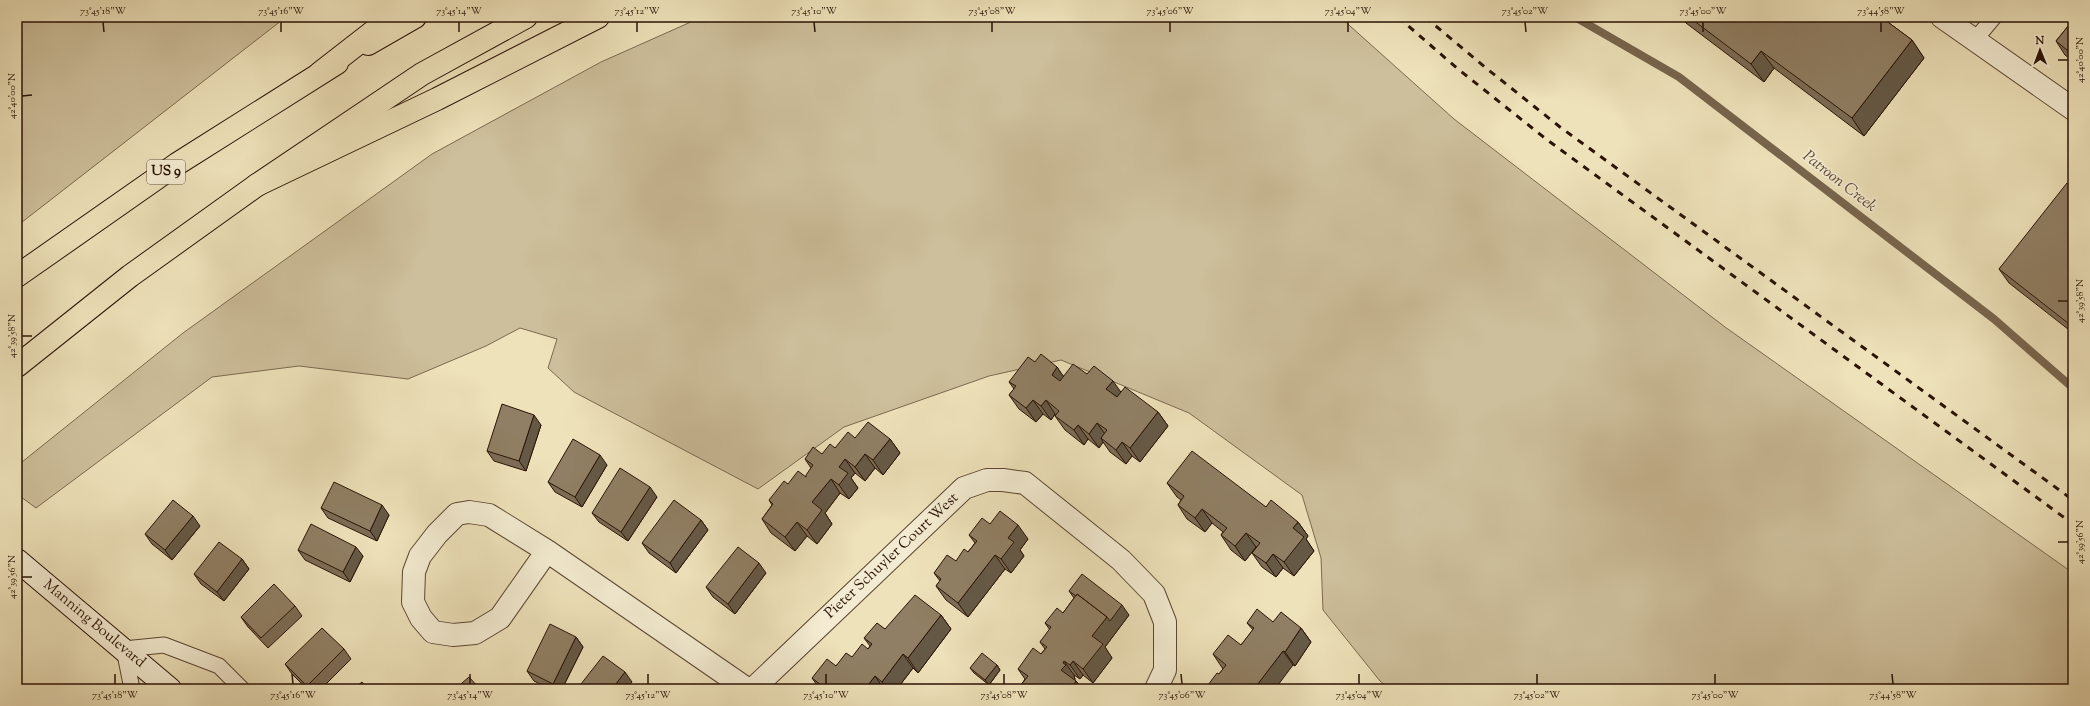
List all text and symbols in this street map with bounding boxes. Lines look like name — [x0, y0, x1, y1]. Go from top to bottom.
text: 73°45'18"W — [80, 4, 126, 19]
text: 73°45'16"W — [258, 4, 304, 19]
text: 73°45'14"W — [436, 4, 482, 19]
text: 73°45'12"W — [614, 4, 660, 19]
text: 73°45'10"W — [791, 4, 837, 19]
text: 73°45'08"W — [968, 4, 1016, 19]
text: 73°45'06"W — [1146, 4, 1194, 19]
text: 73°45'04"W — [1325, 4, 1371, 19]
text: 73°45'02"W — [1502, 4, 1548, 19]
text: 73°45'00"W — [1679, 4, 1727, 19]
text: 73°44'58"W — [1857, 4, 1905, 19]
north arrow — [2020, 30, 2060, 70]
text: N — [2034, 33, 2045, 49]
text: 42°40'00"N — [2073, 37, 2088, 83]
text: 42°40'00"N — [5, 73, 20, 119]
water label: Patroon Creek — [1797, 146, 1881, 218]
road number: US 9 — [147, 160, 185, 184]
text: 42°39'58"N — [2073, 279, 2088, 323]
text: 42°39'58"N — [5, 314, 20, 358]
street label: Pieter Schuyler Court West — [820, 488, 964, 624]
text: 42°39'56"N — [2073, 520, 2088, 564]
text: 42°39'56"N — [5, 555, 20, 599]
street label: Manning Boulevard — [38, 575, 150, 673]
text: 73°45'18"W — [92, 688, 138, 703]
text: 73°45'16"W — [270, 688, 316, 703]
text: 73°45'14"W — [447, 688, 493, 703]
text: 73°45'12"W — [625, 688, 671, 703]
text: 73°45'10"W — [803, 688, 849, 703]
text: 73°45'08"W — [980, 688, 1028, 703]
text: 73°45'06"W — [1158, 688, 1206, 703]
text: 73°45'04"W — [1336, 688, 1382, 703]
text: 73°45'02"W — [1514, 688, 1560, 703]
text: 73°45'00"W — [1691, 688, 1739, 703]
text: 73°44'58"W — [1869, 688, 1917, 703]

